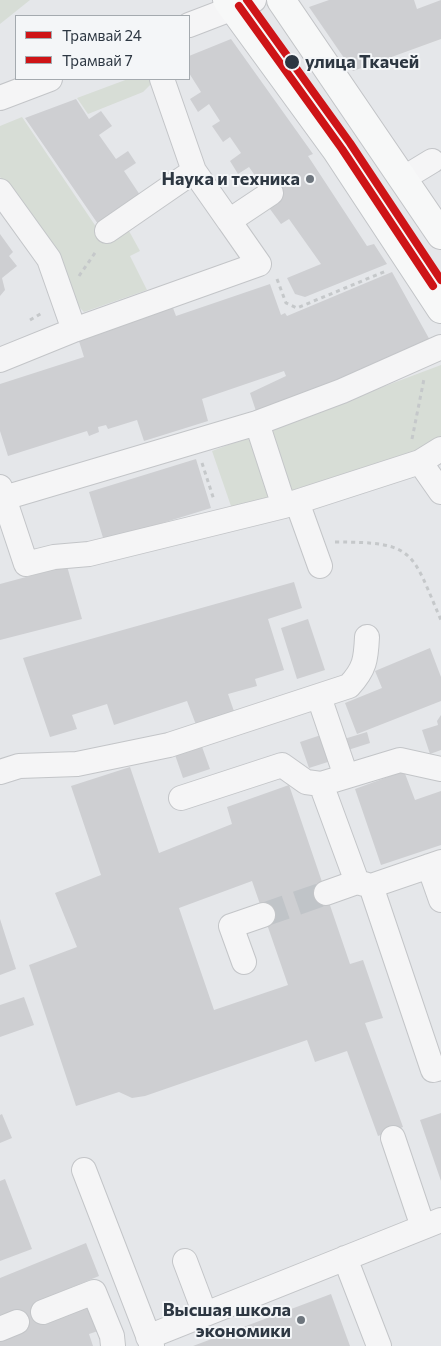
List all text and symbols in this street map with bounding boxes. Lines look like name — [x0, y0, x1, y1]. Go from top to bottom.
legend — [15, 15, 190, 80]
text: Трамвай 24 — [62, 26, 142, 44]
text: Трамвай 7 — [62, 51, 133, 69]
place label: улица Ткачей — [305, 51, 419, 73]
marker: улица Ткачей — [283, 53, 301, 71]
place label: Наука и техника — [162, 168, 300, 190]
marker: Наука и техника — [304, 173, 316, 185]
place label: Высшая школа экономики — [163, 1299, 291, 1342]
marker: Высшая школа экономики — [295, 1314, 307, 1326]

